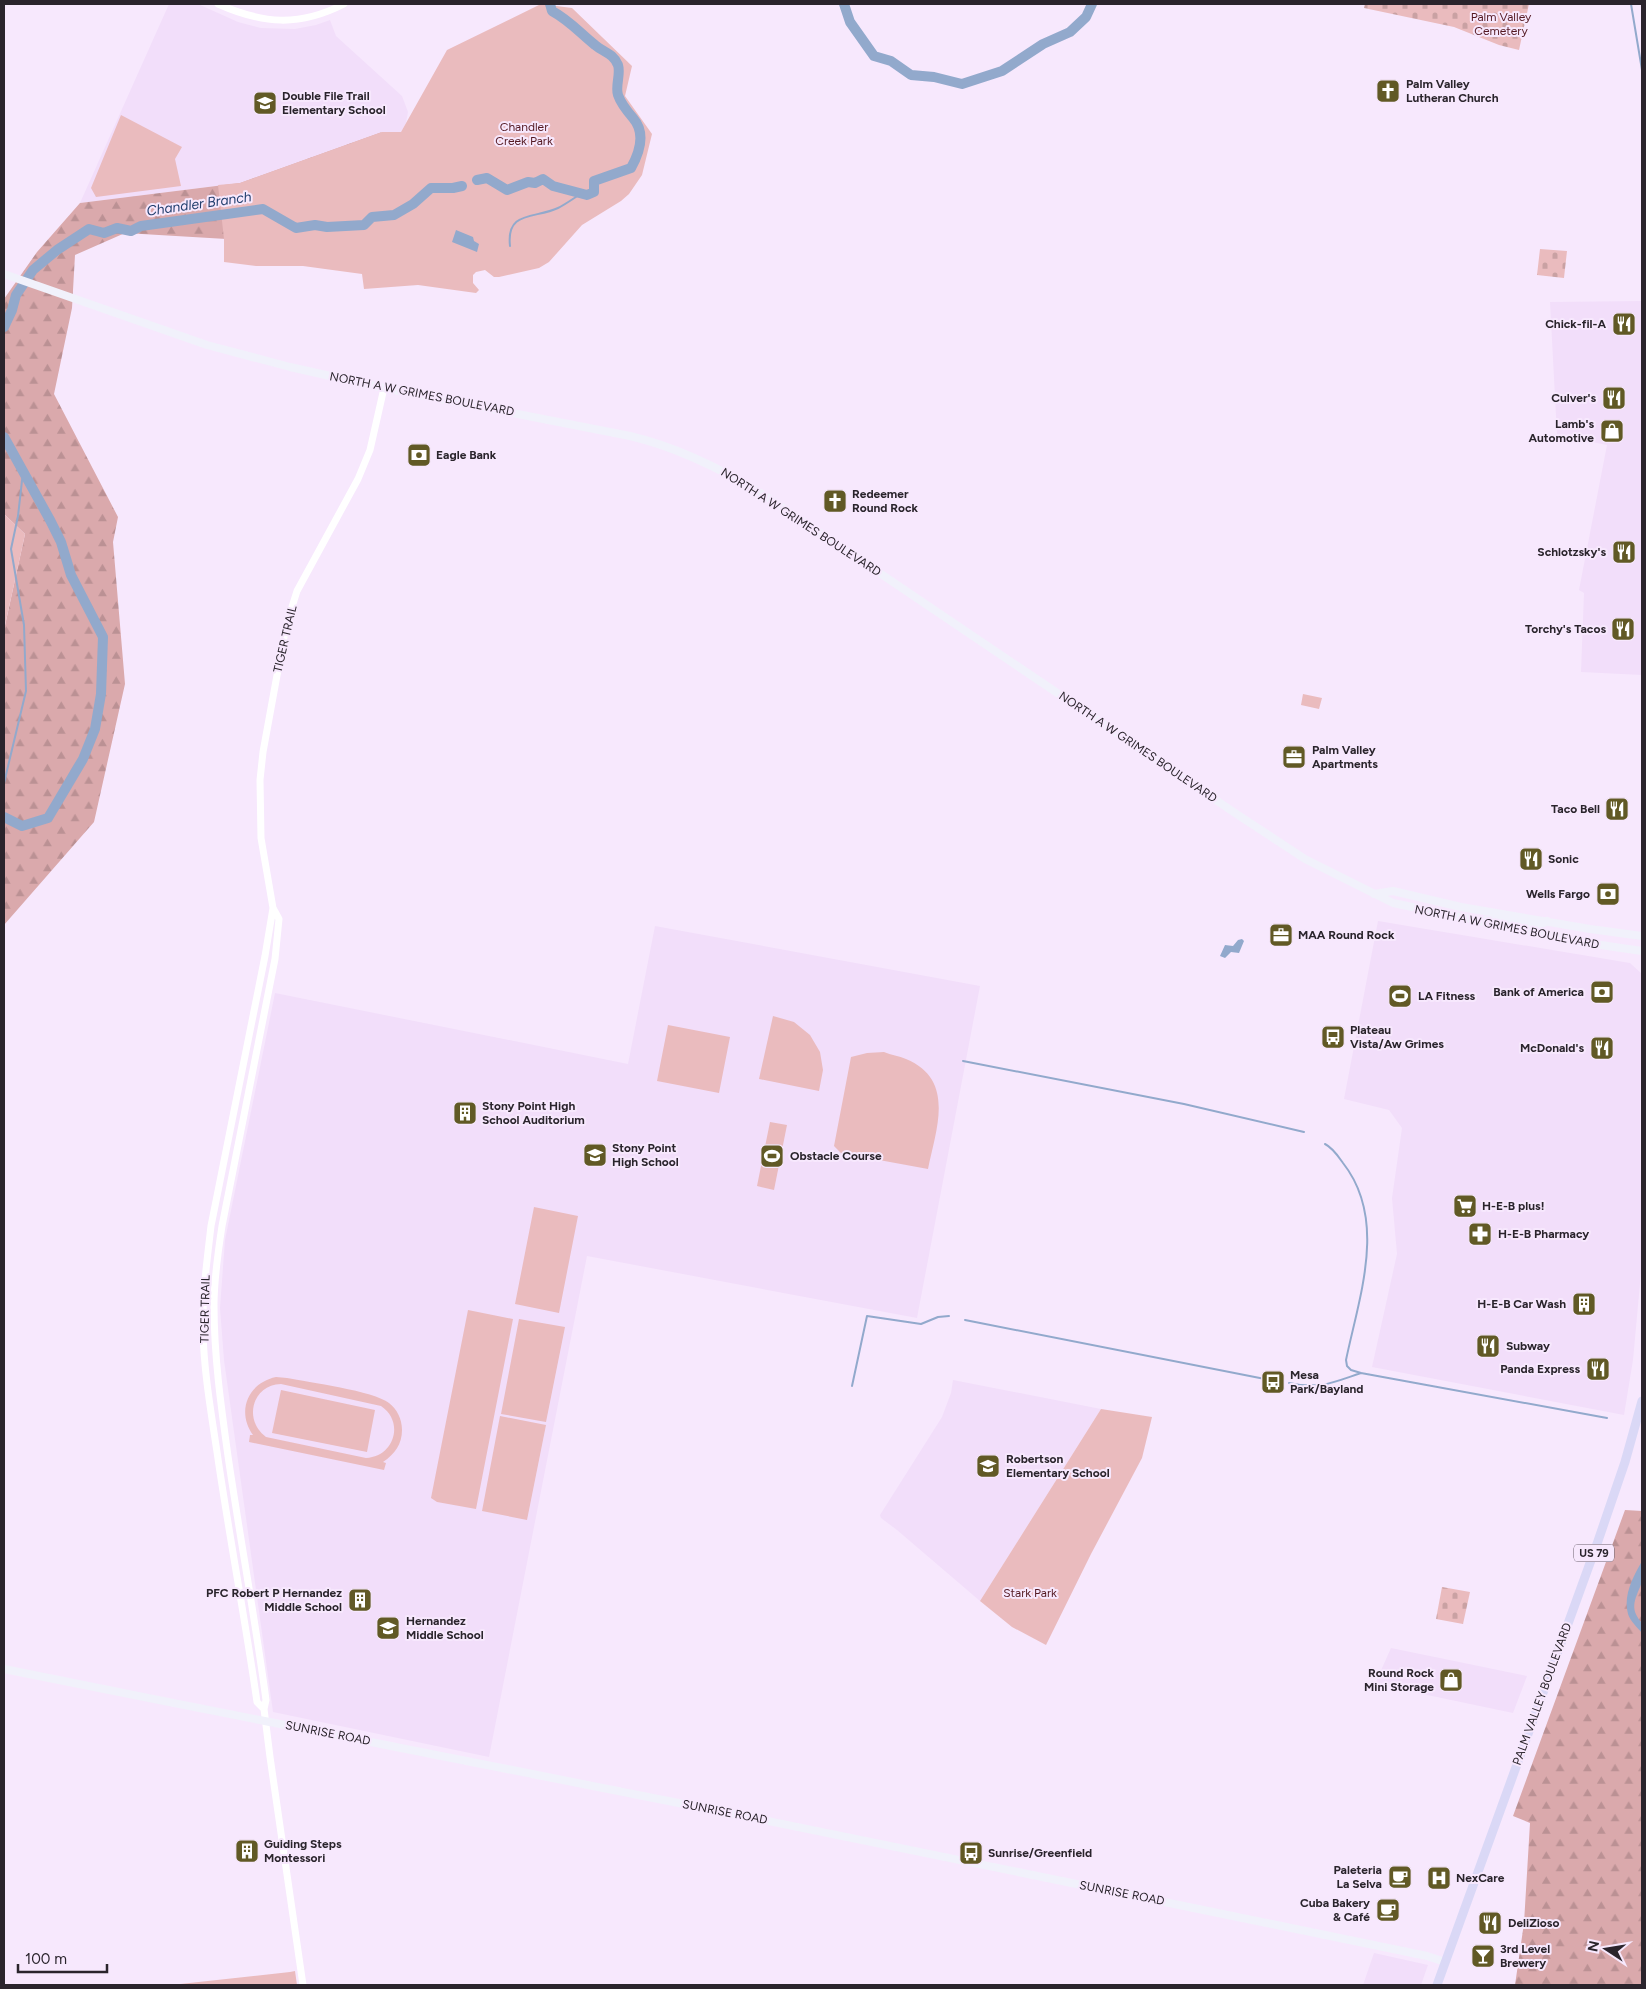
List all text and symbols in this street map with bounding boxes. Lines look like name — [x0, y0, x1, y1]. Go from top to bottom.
park label: Palm Valley Cemetery — [1471, 10, 1532, 38]
place label: Palm Valley Lutheran Church — [1406, 77, 1499, 105]
church icon: Palm Valley Lutheran Church — [1375, 78, 1401, 104]
place label: Double File Trail Elementary School — [282, 89, 386, 117]
school or university icon: Double File Trail Elementary School — [252, 90, 278, 116]
park label: Chandler Creek Park — [495, 120, 553, 148]
water label: Chandler Branch — [145, 188, 253, 220]
restaurant icon: Chick-fil-A — [1611, 311, 1637, 337]
place label: Chick-fil-A — [1545, 317, 1606, 331]
street label: NORTH A W GRIMES BOULEVARD — [328, 369, 516, 419]
restaurant icon: Culver's — [1601, 385, 1627, 411]
place label: Culver's — [1551, 391, 1596, 405]
place label: Lamb's Automotive — [1528, 417, 1594, 445]
shop icon: Lamb's Automotive — [1599, 418, 1625, 444]
bank icon: Eagle Bank — [406, 442, 432, 468]
place label: Eagle Bank — [436, 448, 497, 462]
street label: NORTH A W GRIMES BOULEVARD — [718, 465, 884, 579]
place label: Redeemer Round Rock — [852, 487, 919, 515]
church icon: Redeemer Round Rock — [822, 488, 848, 514]
restaurant icon: Schlotzsky's — [1611, 539, 1637, 565]
place label: Schlotzsky's — [1537, 545, 1606, 559]
street label: TIGER TRAIL — [270, 603, 300, 674]
restaurant icon: Torchy's Tacos — [1610, 616, 1636, 642]
place label: Torchy's Tacos — [1525, 622, 1606, 636]
street label: NORTH A W GRIMES BOULEVARD — [1056, 689, 1220, 805]
place label: Palm Valley Apartments — [1312, 743, 1378, 771]
office icon: Palm Valley Apartments — [1281, 744, 1307, 770]
restaurant icon: Taco Bell — [1604, 796, 1630, 822]
place label: Taco Bell — [1551, 802, 1600, 816]
restaurant icon: Sonic — [1518, 846, 1544, 872]
place label: Sonic — [1548, 852, 1579, 866]
bank icon: Wells Fargo — [1595, 881, 1621, 907]
place label: Wells Fargo — [1526, 887, 1590, 901]
street label: NORTH A W GRIMES BOULEVARD — [1413, 902, 1601, 952]
office icon: MAA Round Rock — [1268, 922, 1294, 948]
place label: MAA Round Rock — [1298, 928, 1395, 942]
bank icon: Bank of America — [1589, 979, 1615, 1005]
sports icon: LA Fitness — [1387, 983, 1413, 1009]
place label: Bank of America — [1493, 985, 1584, 999]
place label: LA Fitness — [1418, 989, 1476, 1003]
place label: Plateau Vista/Aw Grimes — [1350, 1023, 1444, 1051]
bus stop icon: Plateau Vista/Aw Grimes — [1320, 1024, 1346, 1050]
restaurant icon: McDonald's — [1589, 1035, 1615, 1061]
place label: McDonald's — [1520, 1041, 1584, 1055]
place label: Stony Point High School Auditorium — [482, 1099, 585, 1127]
building icon: Stony Point High School Auditorium — [452, 1100, 478, 1126]
place label: Stony Point High School — [612, 1141, 679, 1169]
school or university icon: Stony Point High School — [582, 1142, 608, 1168]
sports icon: Obstacle Course — [759, 1143, 785, 1169]
place label: Obstacle Course — [790, 1149, 882, 1163]
supermarket icon: H-E-B plus! — [1452, 1193, 1478, 1219]
place label: H-E-B plus! — [1482, 1199, 1544, 1213]
pharmacy icon: H-E-B Pharmacy — [1467, 1221, 1493, 1247]
place label: H-E-B Pharmacy — [1498, 1227, 1589, 1241]
street label: TIGER TRAIL — [197, 1274, 213, 1343]
building icon: H-E-B Car Wash — [1571, 1291, 1597, 1317]
place label: H-E-B Car Wash — [1477, 1297, 1566, 1311]
restaurant icon: Subway — [1475, 1333, 1501, 1359]
place label: Subway — [1506, 1339, 1550, 1353]
restaurant icon: Panda Express — [1585, 1356, 1611, 1382]
place label: Panda Express — [1500, 1362, 1580, 1376]
place label: Mesa Park/Bayland — [1290, 1368, 1364, 1396]
bus stop icon: Mesa Park/Bayland — [1260, 1369, 1286, 1395]
place label: Robertson Elementary School — [1006, 1452, 1110, 1480]
school or university icon: Robertson Elementary School — [975, 1453, 1001, 1479]
road number: US 79 — [1574, 1545, 1614, 1562]
place label: PFC Robert P Hernandez Middle School — [206, 1586, 342, 1614]
park label: Stark Park — [1003, 1586, 1057, 1600]
building icon: PFC Robert P Hernandez Middle School — [347, 1587, 373, 1613]
place label: Hernandez Middle School — [406, 1614, 484, 1642]
school or university icon: Hernandez Middle School — [375, 1615, 401, 1641]
street label: PALM VALLEY BOULEVARD — [1510, 1621, 1574, 1767]
place label: Round Rock Mini Storage — [1364, 1666, 1435, 1694]
shop icon: Round Rock Mini Storage — [1438, 1667, 1464, 1693]
street label: SUNRISE ROAD — [284, 1718, 372, 1748]
street label: SUNRISE ROAD — [681, 1797, 769, 1827]
place label: Guiding Steps Montessori — [264, 1837, 342, 1865]
building icon: Guiding Steps Montessori — [234, 1838, 260, 1864]
bus stop icon: Sunrise/Greenfield — [958, 1840, 984, 1866]
place label: Sunrise/Greenfield — [988, 1846, 1092, 1860]
place label: Paleteria La Selva — [1333, 1863, 1382, 1891]
cafe icon: Paleteria La Selva — [1387, 1864, 1413, 1890]
hospital icon: NexCare — [1426, 1865, 1452, 1891]
place label: NexCare — [1456, 1871, 1505, 1885]
street label: SUNRISE ROAD — [1078, 1878, 1166, 1908]
place label: Cuba Bakery & Café — [1300, 1896, 1370, 1924]
cafe icon: Cuba Bakery & Café — [1375, 1897, 1401, 1923]
restaurant icon: DeliZioso — [1477, 1910, 1503, 1936]
place label: DeliZioso — [1508, 1916, 1559, 1930]
north arrow — [1581, 1924, 1631, 1974]
text: N — [1584, 1939, 1603, 1953]
scale bar — [18, 1942, 106, 1974]
place label: 3rd Level Brewery — [1500, 1942, 1550, 1970]
bar icon: 3rd Level Brewery — [1470, 1943, 1496, 1969]
text: 100 m — [25, 1950, 67, 1968]

